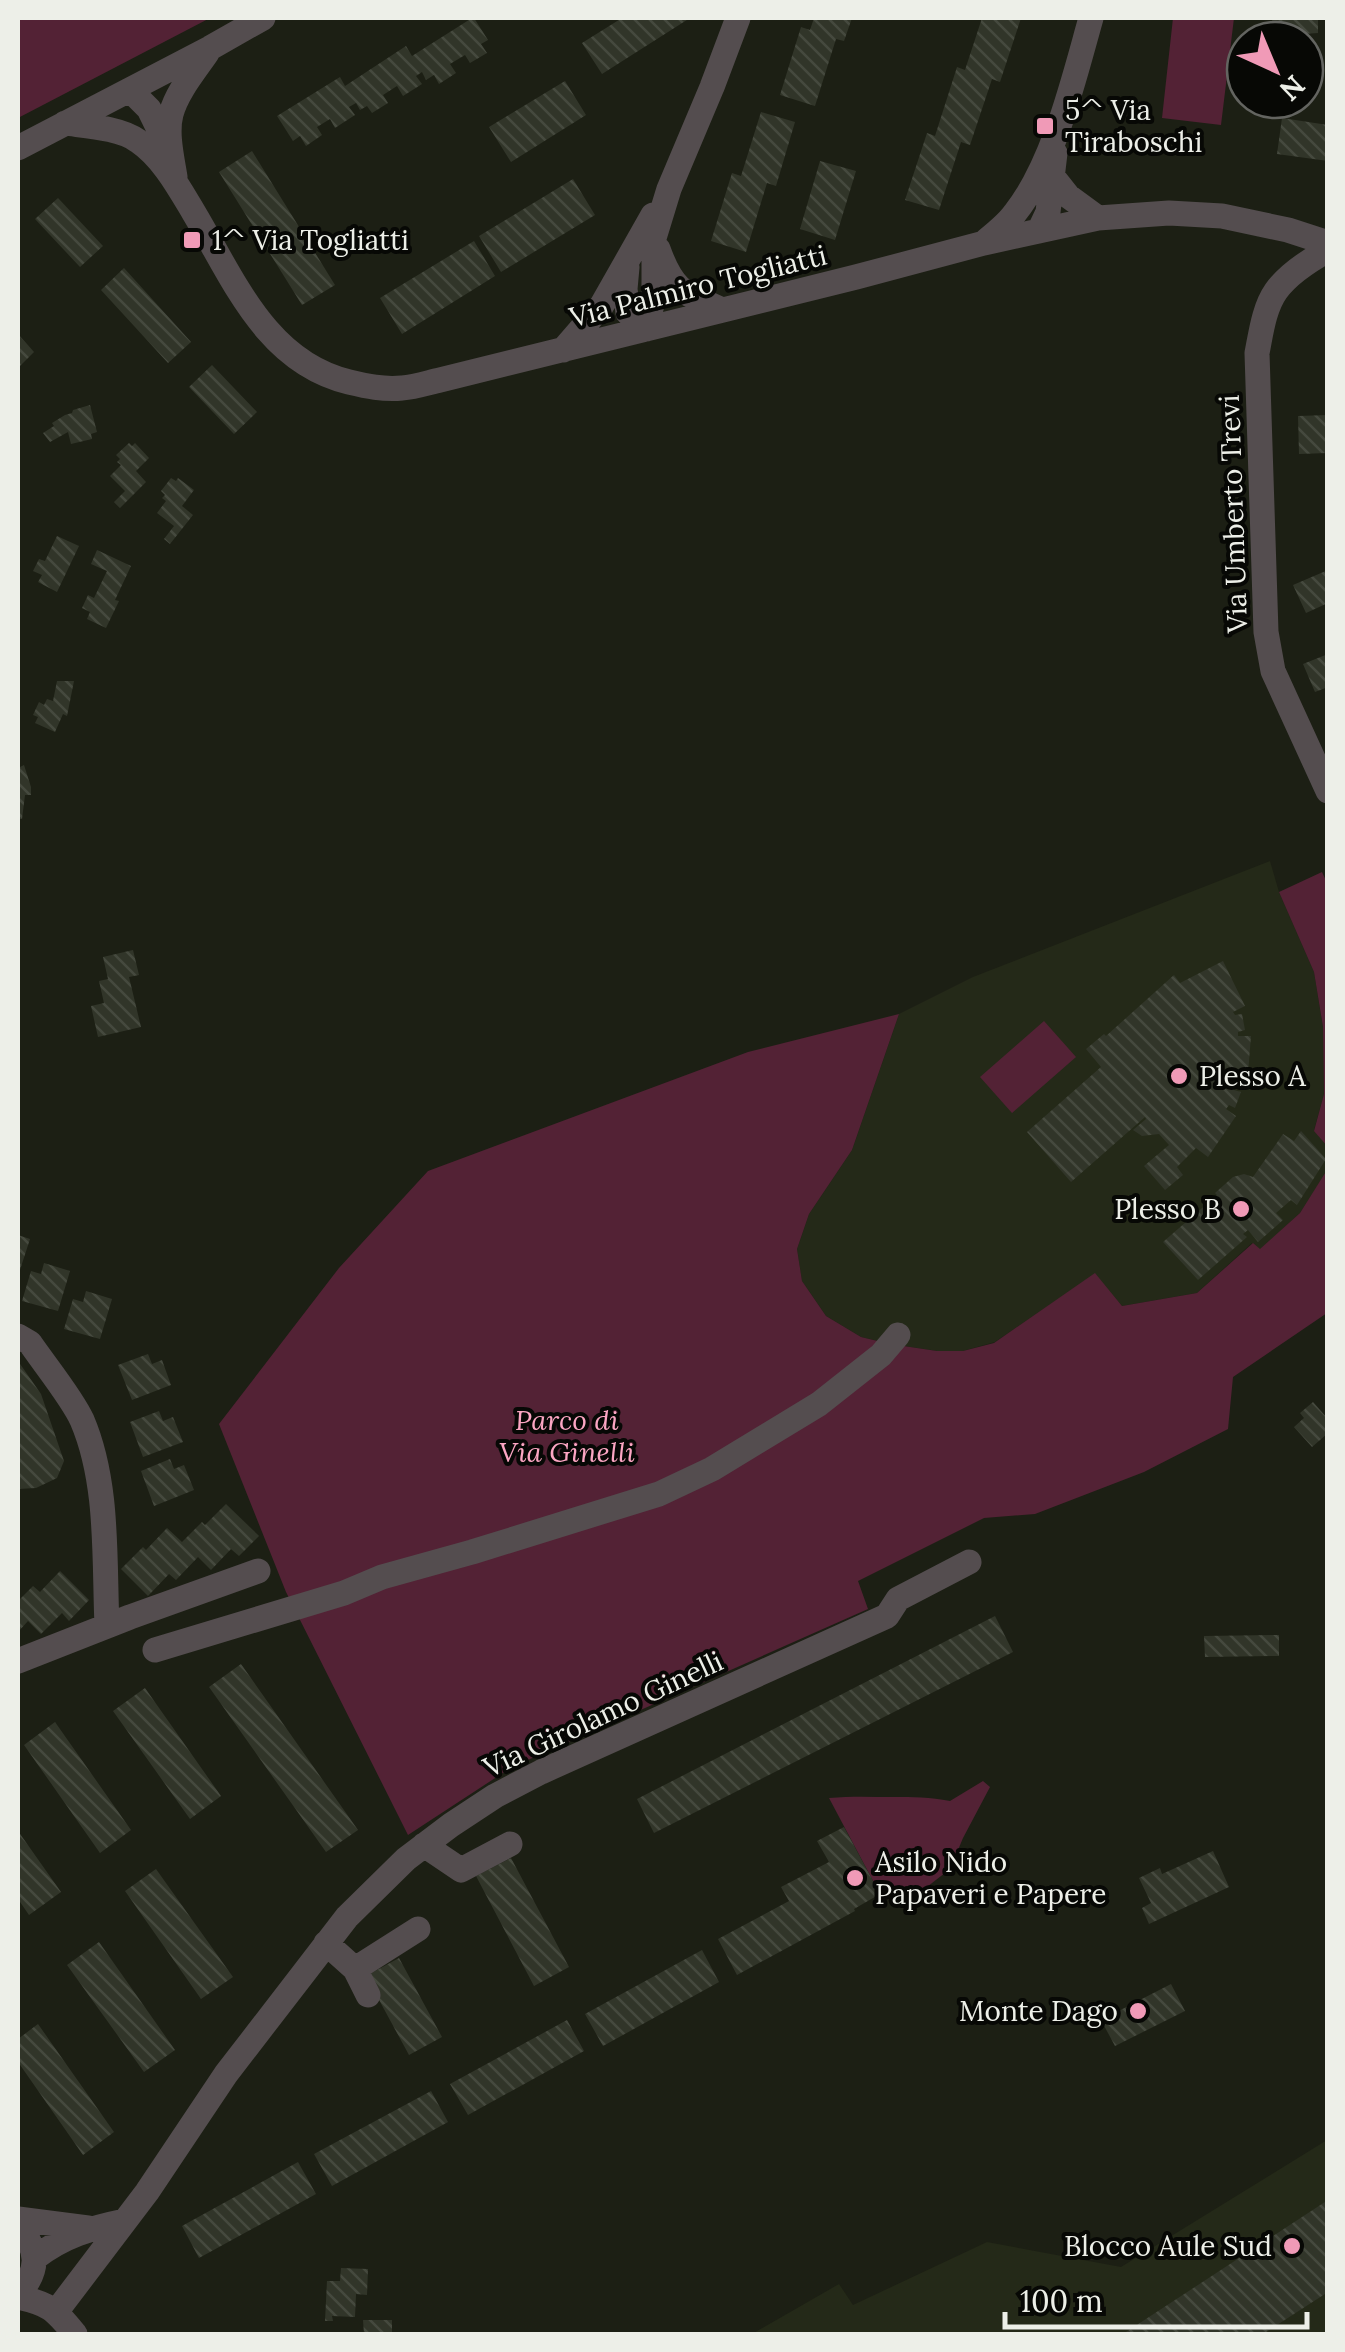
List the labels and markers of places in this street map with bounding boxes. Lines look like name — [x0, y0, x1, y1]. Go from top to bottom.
place label: 5^ Via Tiraboschi — [1065, 92, 1202, 160]
marker: 5^ Via Tiraboschi — [1034, 115, 1056, 137]
place label: 1^ Via Togliatti — [212, 222, 409, 258]
marker: 1^ Via Togliatti — [181, 229, 203, 251]
place label: Plesso A — [1199, 1058, 1306, 1094]
marker: Plesso A — [1168, 1065, 1190, 1087]
place label: Plesso B — [1114, 1191, 1221, 1227]
marker: Plesso B — [1230, 1198, 1252, 1220]
place label: Asilo Nido Papaveri e Papere — [874, 1844, 1106, 1912]
marker: Asilo Nido Papaveri e Papere — [844, 1867, 866, 1889]
place label: Monte Dago — [959, 1993, 1118, 2029]
marker: Monte Dago — [1127, 2000, 1149, 2022]
place label: Blocco Aule Sud — [1064, 2228, 1272, 2264]
marker: Blocco Aule Sud — [1281, 2235, 1303, 2257]

